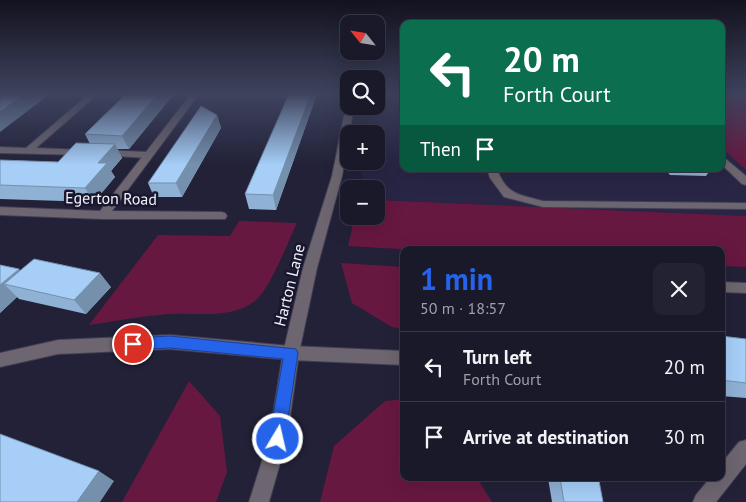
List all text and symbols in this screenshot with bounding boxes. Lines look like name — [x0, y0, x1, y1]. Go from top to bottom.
north arrow — [340, 15, 385, 60]
map controls — [340, 15, 385, 225]
text: 20 m — [503, 36, 580, 82]
icon: left — [420, 40, 485, 105]
button: search — [340, 70, 385, 115]
text: Forth Court — [503, 80, 611, 108]
button: + — [340, 125, 385, 170]
icon: arrive — [471, 135, 499, 163]
text: Then — [420, 137, 461, 161]
button: − — [340, 180, 385, 225]
street label: Egerton Road — [65, 187, 157, 209]
street label: Harton Lane — [269, 242, 309, 328]
text: 1 min — [420, 259, 493, 298]
button: close — [653, 263, 705, 315]
text: 50 m · 18:57 — [420, 298, 506, 318]
pin — [112, 323, 154, 365]
icon: arrive — [119, 330, 147, 358]
text: Turn left — [463, 345, 532, 369]
icon: left — [420, 353, 448, 381]
text: 20 m — [664, 355, 705, 379]
text: Forth Court — [463, 369, 541, 389]
position arrow — [251, 412, 303, 464]
icon: arrive — [420, 423, 448, 451]
text: Arrive at destination — [463, 425, 629, 449]
text: 30 m — [664, 425, 705, 449]

